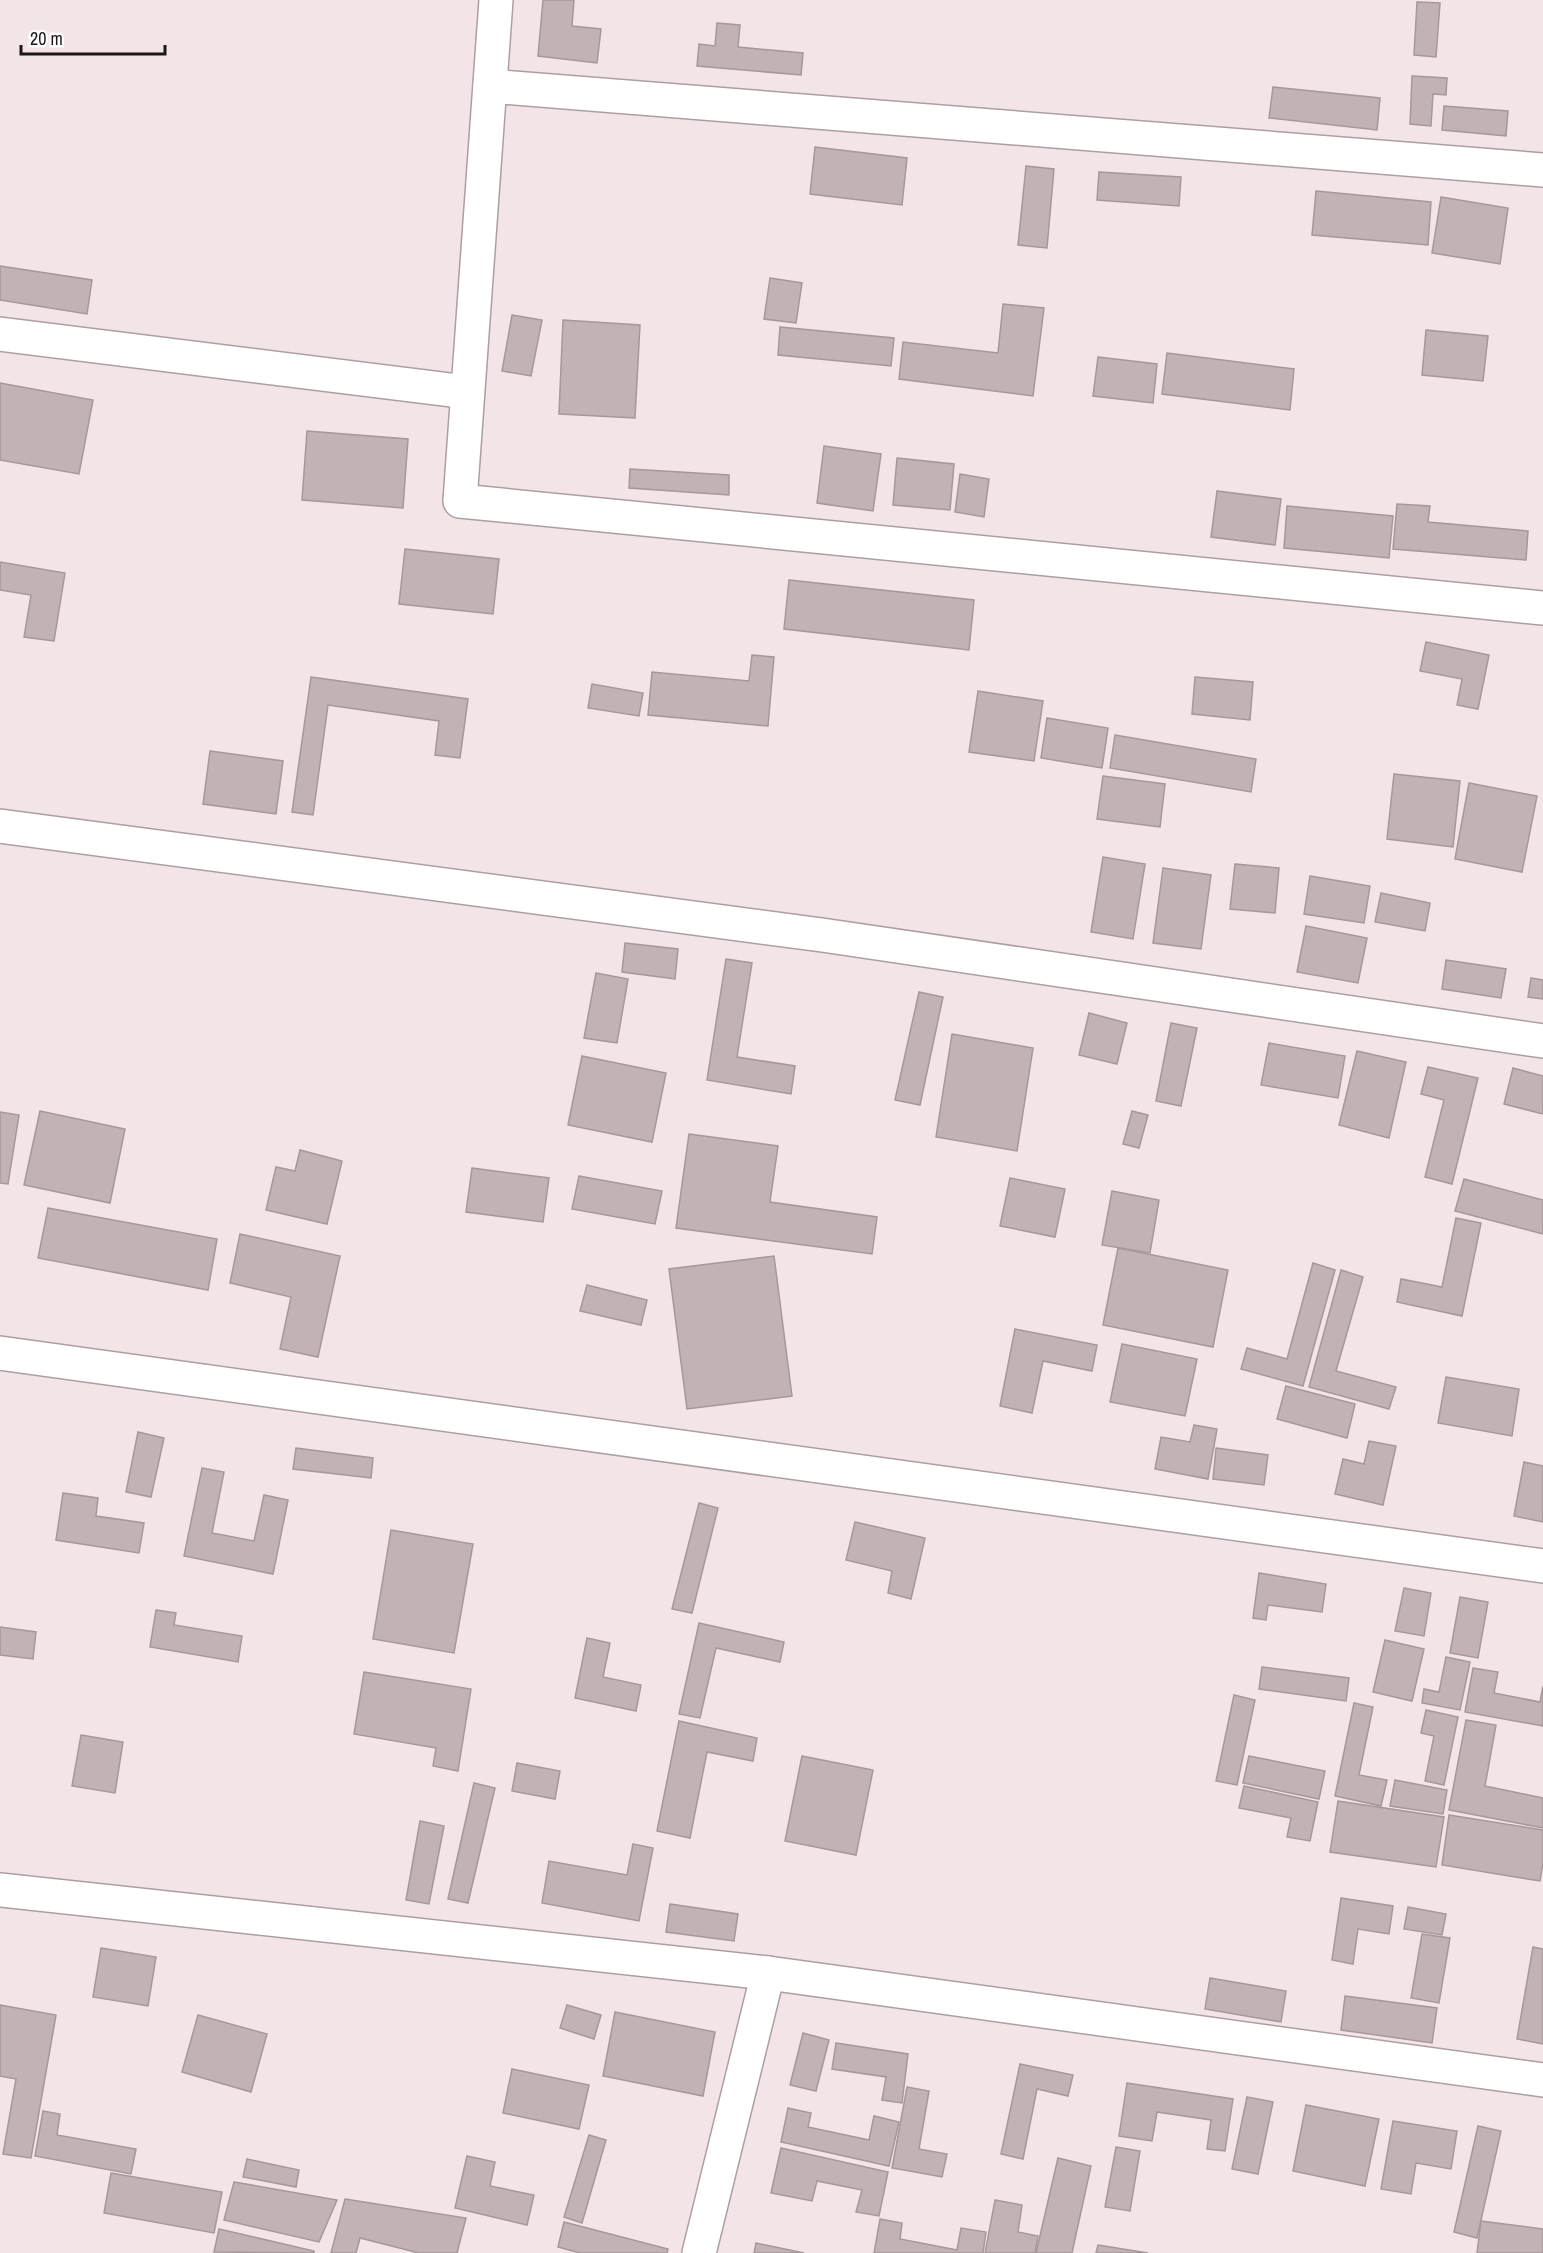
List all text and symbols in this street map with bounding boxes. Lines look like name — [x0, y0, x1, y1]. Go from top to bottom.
scale bar — [21, 18, 165, 56]
text: 20 m — [30, 26, 63, 51]

